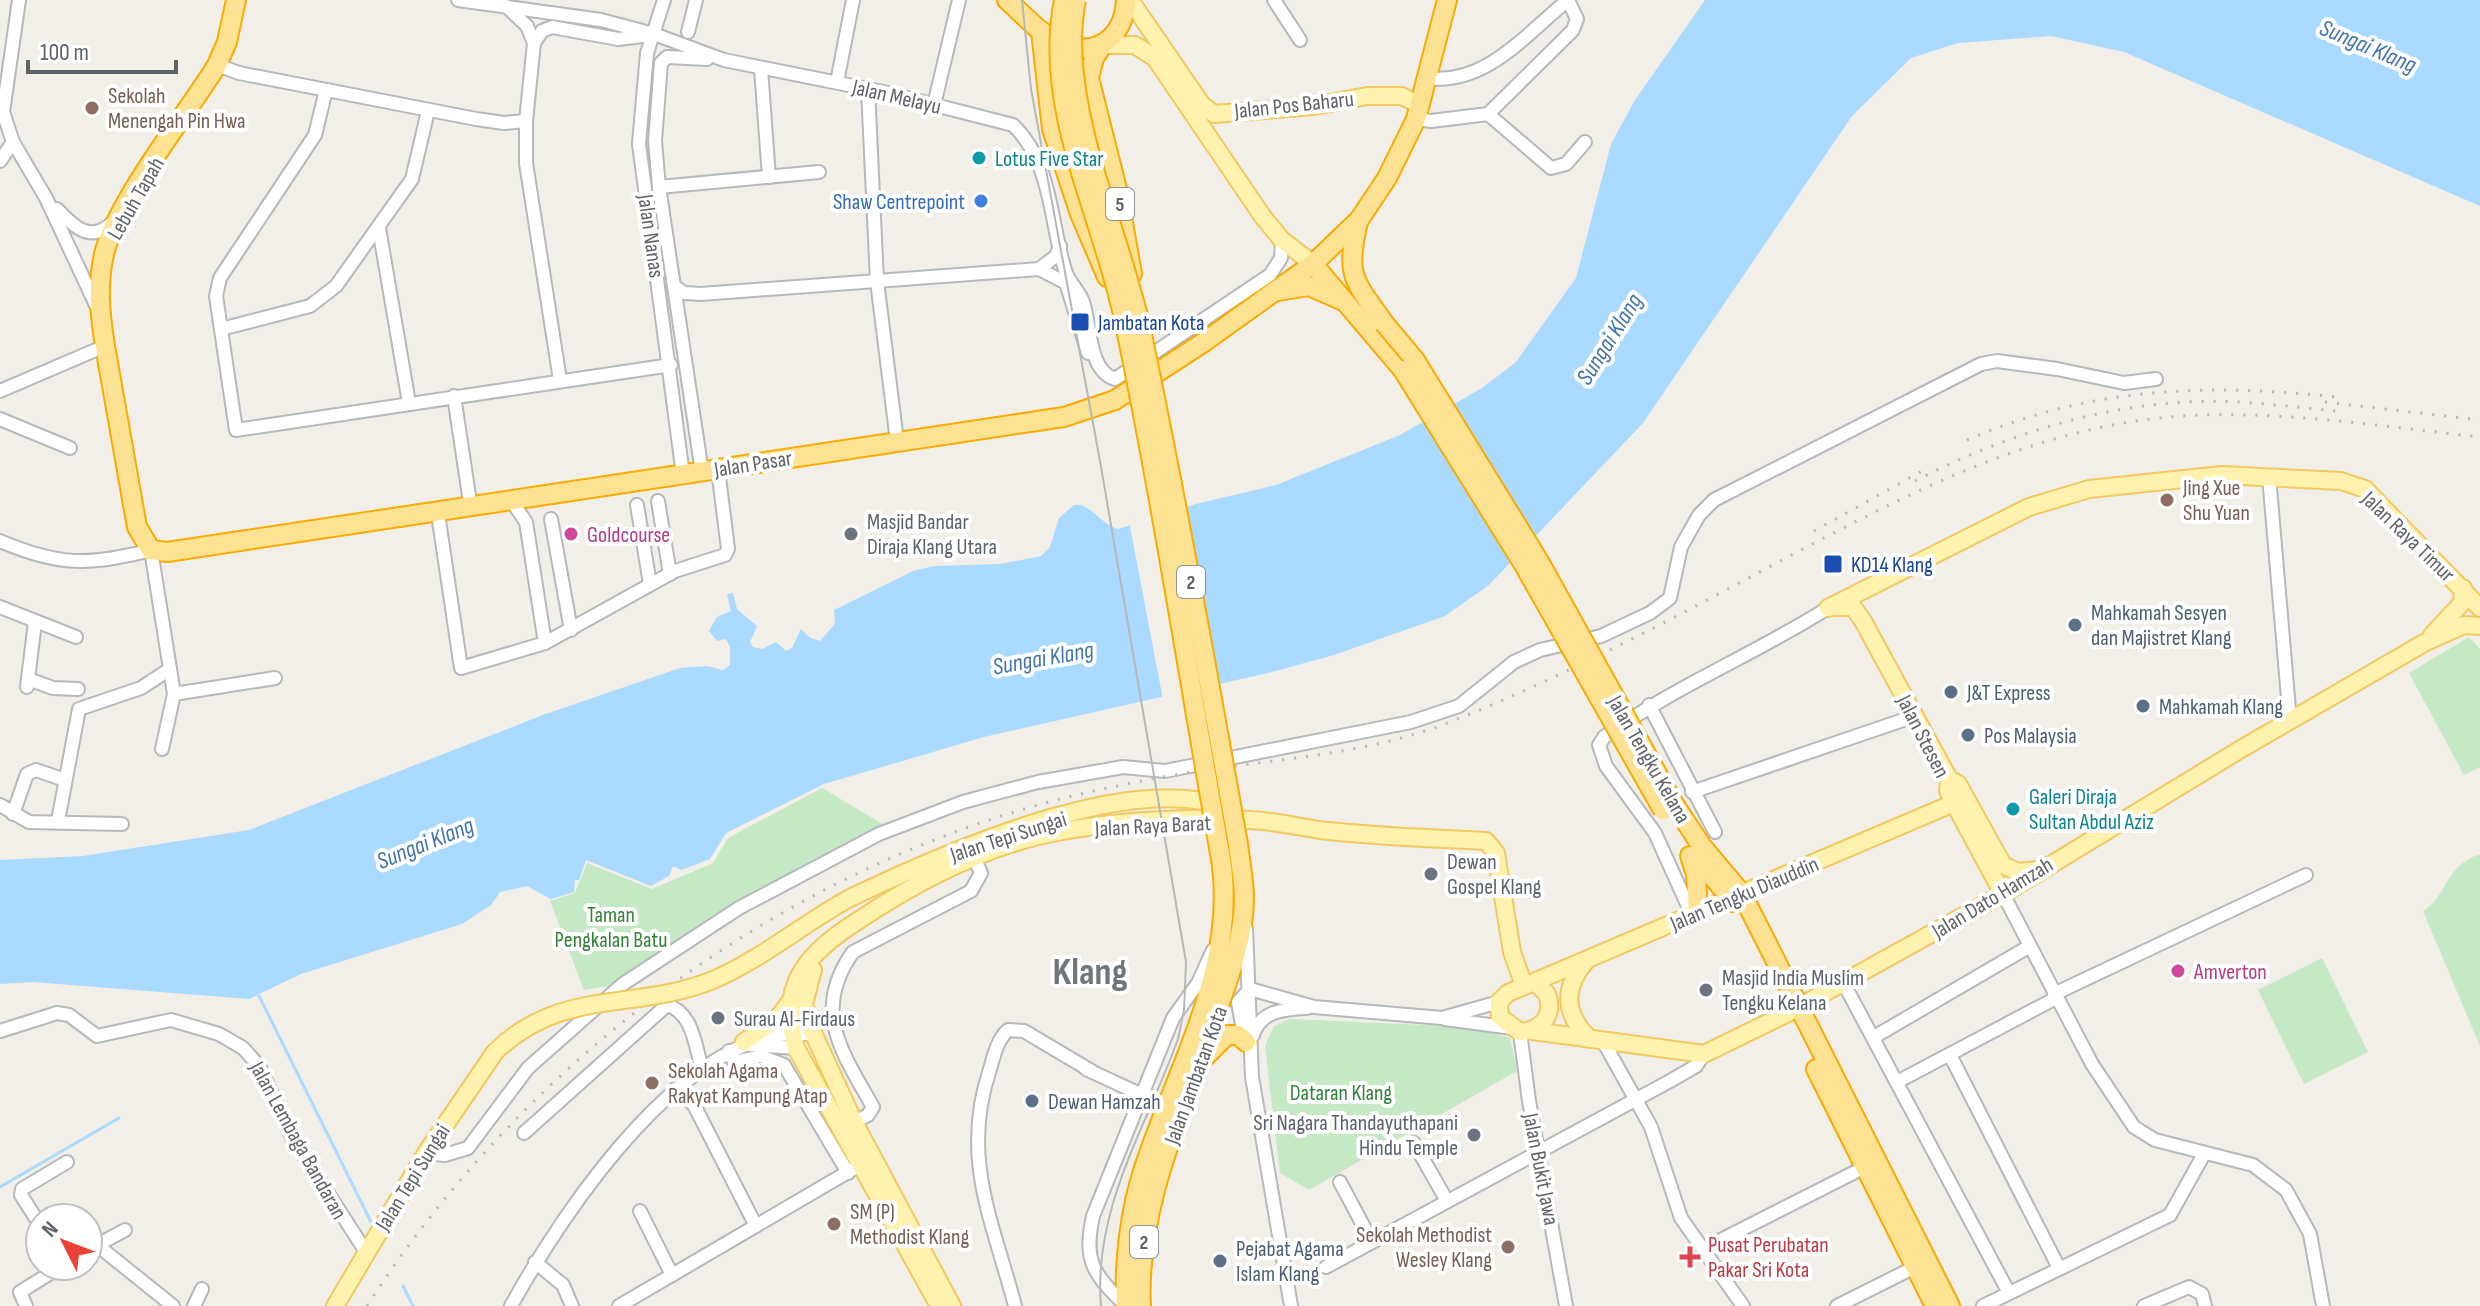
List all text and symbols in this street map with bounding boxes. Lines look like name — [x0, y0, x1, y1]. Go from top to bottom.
water label: Sungai Klang — [2315, 13, 2421, 80]
scale bar — [28, 24, 176, 74]
text: 100 m — [40, 38, 89, 67]
street label: Jalan Melayu — [849, 74, 944, 121]
place label: Sekolah Menengah Pin Hwa — [108, 83, 245, 135]
street label: Jalan Pos Baharu — [1232, 86, 1355, 125]
marker: Sekolah Menengah Pin Hwa — [83, 99, 101, 117]
place label: Lotus Five Star — [995, 146, 1104, 173]
marker: Lotus Five Star — [970, 149, 988, 167]
street label: Lebuh Tapah — [102, 153, 171, 245]
road number: 5 — [1106, 188, 1134, 220]
place label: Shaw Centrepoint — [833, 189, 965, 216]
street label: Jalan Nanas — [631, 192, 670, 280]
marker: Shaw Centrepoint — [972, 192, 990, 210]
water label: Sungai Klang — [1570, 288, 1649, 390]
place label: Jambatan Kota — [1097, 310, 1204, 337]
marker: Jambatan Kota — [1069, 311, 1091, 333]
street label: Jalan Pasar — [711, 445, 794, 484]
place label: Jing Xue Shu Yuan — [2182, 475, 2250, 527]
street label: Jalan Raya Timur — [2355, 485, 2460, 588]
marker: Jing Xue Shu Yuan — [2158, 491, 2176, 509]
place label: Masjid Bandar Diraja Klang Utara — [867, 509, 997, 561]
place label: Goldcourse — [587, 522, 670, 549]
marker: Goldcourse — [562, 525, 580, 543]
marker: Masjid Bandar Diraja Klang Utara — [842, 525, 860, 543]
place label: KD14 Klang — [1851, 552, 1933, 579]
marker: KD14 Klang — [1822, 553, 1844, 575]
road number: 2 — [1177, 566, 1205, 598]
place label: Mahkamah Sesyen dan Majistret Klang — [2091, 600, 2232, 652]
marker: Mahkamah Sesyen dan Majistret Klang — [2066, 616, 2084, 634]
water label: Sungai Klang — [990, 635, 1096, 682]
place label: J&T Express — [1966, 680, 2051, 707]
marker: J&T Express — [1942, 683, 1960, 701]
street label: Jalan Tengku Kelana — [1601, 690, 1696, 828]
street label: Jalan Stesen — [1890, 690, 1955, 783]
place label: Mahkamah Klang — [2159, 694, 2283, 721]
marker: Mahkamah Klang — [2134, 697, 2152, 715]
place label: Pos Malaysia — [1984, 723, 2077, 750]
marker: Pos Malaysia — [1959, 726, 1977, 744]
place label: Galeri Diraja Sultan Abdul Aziz — [2029, 784, 2154, 836]
marker: Galeri Diraja Sultan Abdul Aziz — [2004, 800, 2022, 818]
street label: Jalan Tepi Sungai — [946, 806, 1070, 869]
street label: Jalan Raya Barat — [1093, 810, 1212, 843]
water label: Sungai Klang — [372, 811, 478, 876]
place label: Dewan Gospel Klang — [1447, 849, 1542, 901]
street label: Jalan Tengku Diauddin — [1665, 851, 1823, 938]
street label: Jalan Dato Hamzah — [1927, 852, 2058, 945]
marker: Dewan Gospel Klang — [1422, 865, 1440, 883]
park label: Taman Pengkalan Batu — [555, 902, 667, 954]
district label: Klang — [1053, 950, 1127, 995]
place label: Amverton — [2193, 959, 2267, 986]
marker: Amverton — [2169, 962, 2187, 980]
place label: Masjid India Muslim Tengku Kelana — [1722, 965, 1864, 1017]
marker: Masjid India Muslim Tengku Kelana — [1697, 981, 1715, 999]
street label: Jalan Jambatan Kota — [1159, 1003, 1234, 1149]
place label: Surau Al-Firdaus — [734, 1006, 855, 1033]
marker: Surau Al-Firdaus — [709, 1009, 727, 1027]
street label: Jalan Lembaga Bandaran — [243, 1056, 352, 1225]
place label: Sekolah Agama Rakyat Kampung Atap — [668, 1058, 828, 1110]
marker: Sekolah Agama Rakyat Kampung Atap — [643, 1074, 661, 1092]
park label: Dataran Klang — [1290, 1080, 1392, 1107]
place label: Dewan Hamzah — [1048, 1089, 1161, 1116]
marker: Dewan Hamzah — [1023, 1092, 1041, 1110]
place label: Sri Nagara Thandayuthapani Hindu Temple — [1253, 1110, 1458, 1162]
street label: Jalan Bukit Jawa — [1516, 1110, 1565, 1228]
street label: Jalan Tepi Sungai — [369, 1120, 457, 1237]
marker: Sri Nagara Thandayuthapani Hindu Temple — [1465, 1126, 1483, 1144]
place label: SM (P) Methodist Klang — [850, 1199, 969, 1251]
north arrow — [24, 1202, 104, 1282]
marker: SM (P) Methodist Klang — [825, 1215, 843, 1233]
text: N — [36, 1216, 64, 1243]
place label: Sekolah Methodist Wesley Klang — [1356, 1222, 1492, 1274]
road number: 2 — [1130, 1226, 1158, 1258]
place label: Pusat Perubatan Pakar Sri Kota — [1708, 1232, 1829, 1284]
place label: Pejabat Agama Islam Klang — [1236, 1236, 1344, 1288]
marker: Sekolah Methodist Wesley Klang — [1499, 1238, 1517, 1256]
marker: Pusat Perubatan Pakar Sri Kota — [1679, 1246, 1701, 1268]
marker: Pejabat Agama Islam Klang — [1211, 1252, 1229, 1270]

